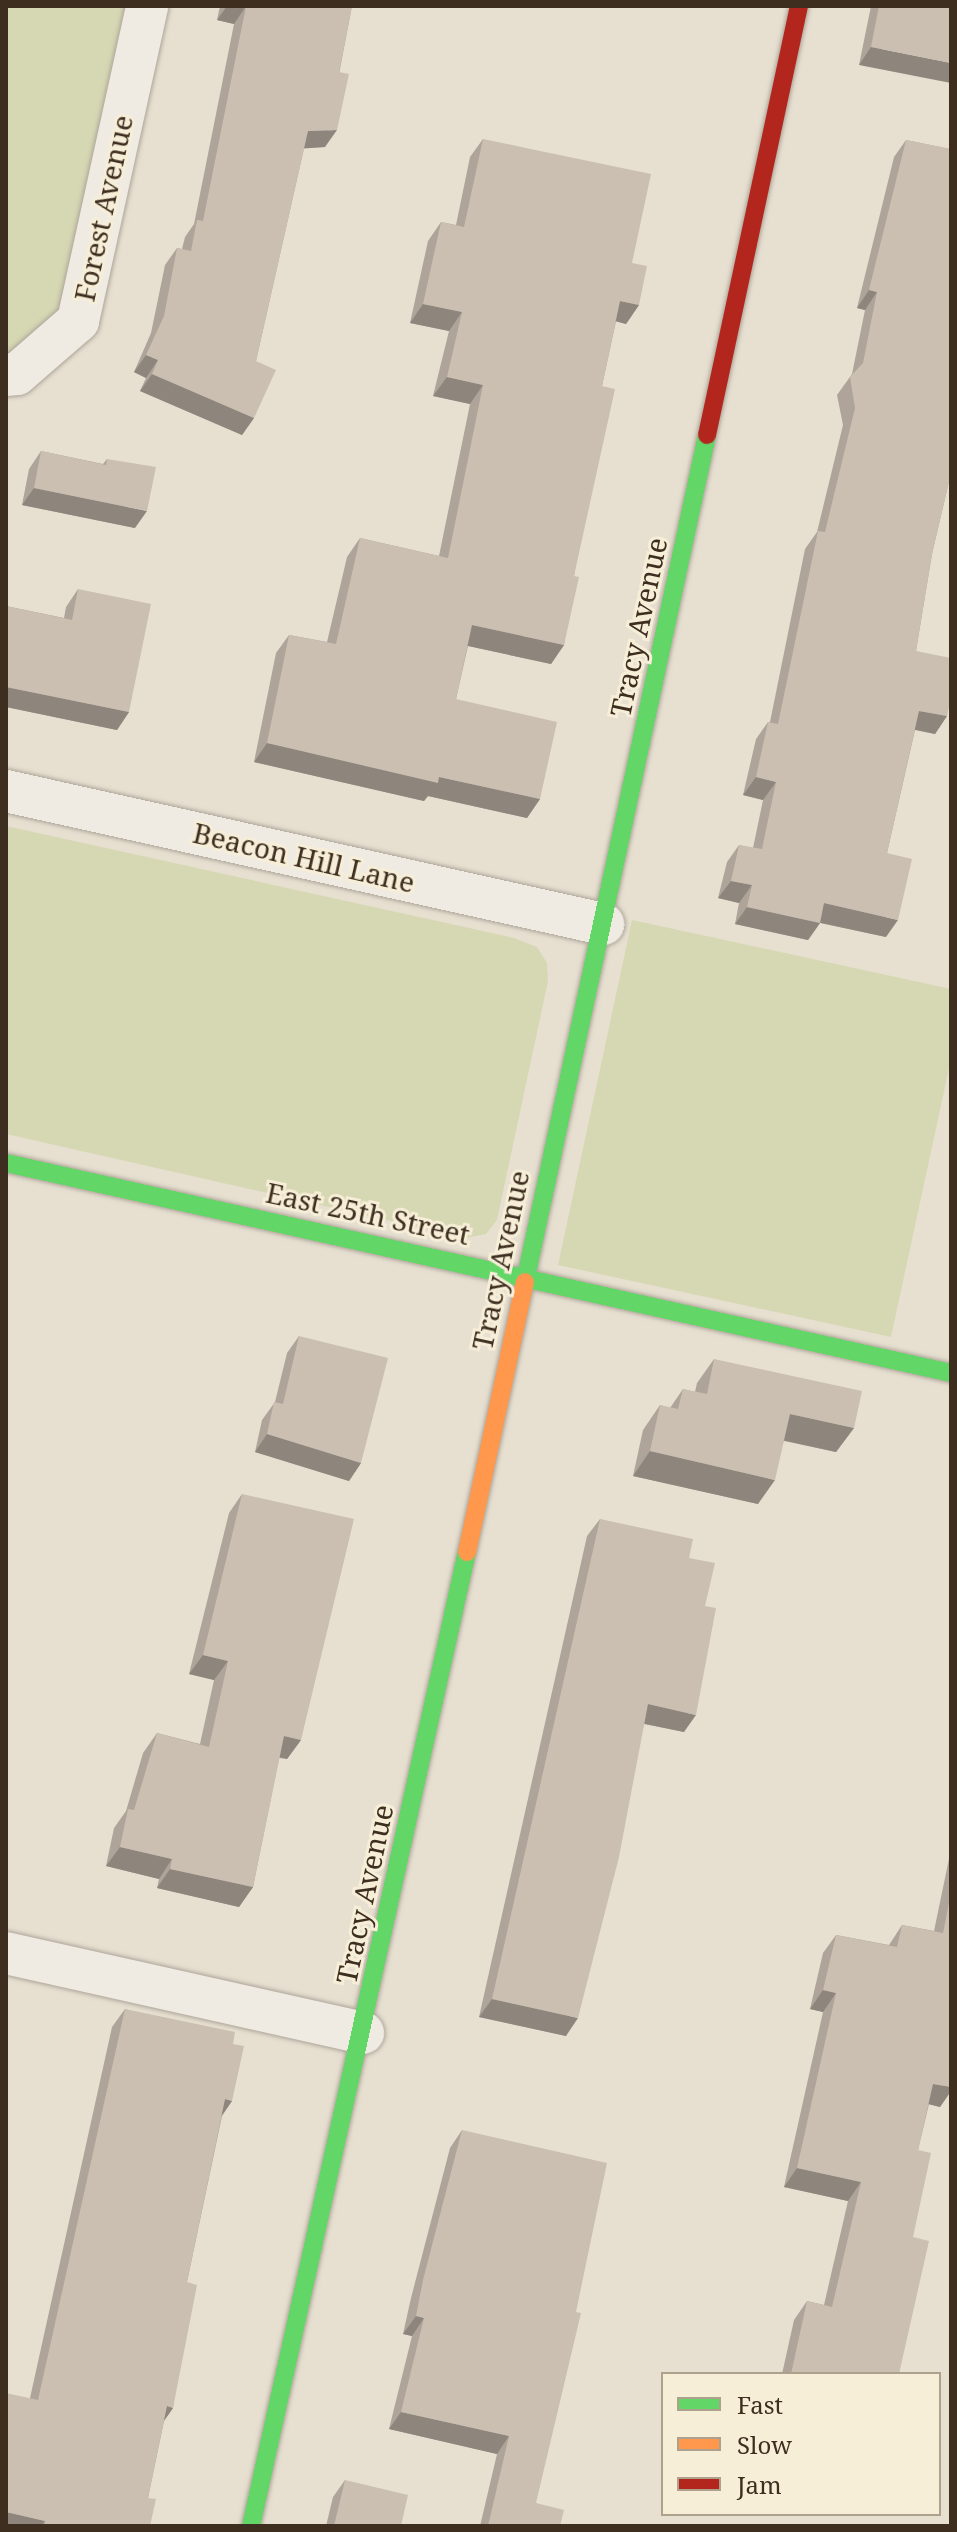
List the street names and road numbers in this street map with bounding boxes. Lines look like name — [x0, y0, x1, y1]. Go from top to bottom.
street label: Forest Avenue — [67, 112, 139, 304]
street label: Tracy Avenue — [603, 534, 673, 720]
street label: Beacon Hill Lane — [190, 815, 418, 899]
street label: Tracy Avenue — [465, 1167, 535, 1353]
street label: East 25th Street — [263, 1175, 473, 1251]
street label: Tracy Avenue — [329, 1801, 399, 1987]

